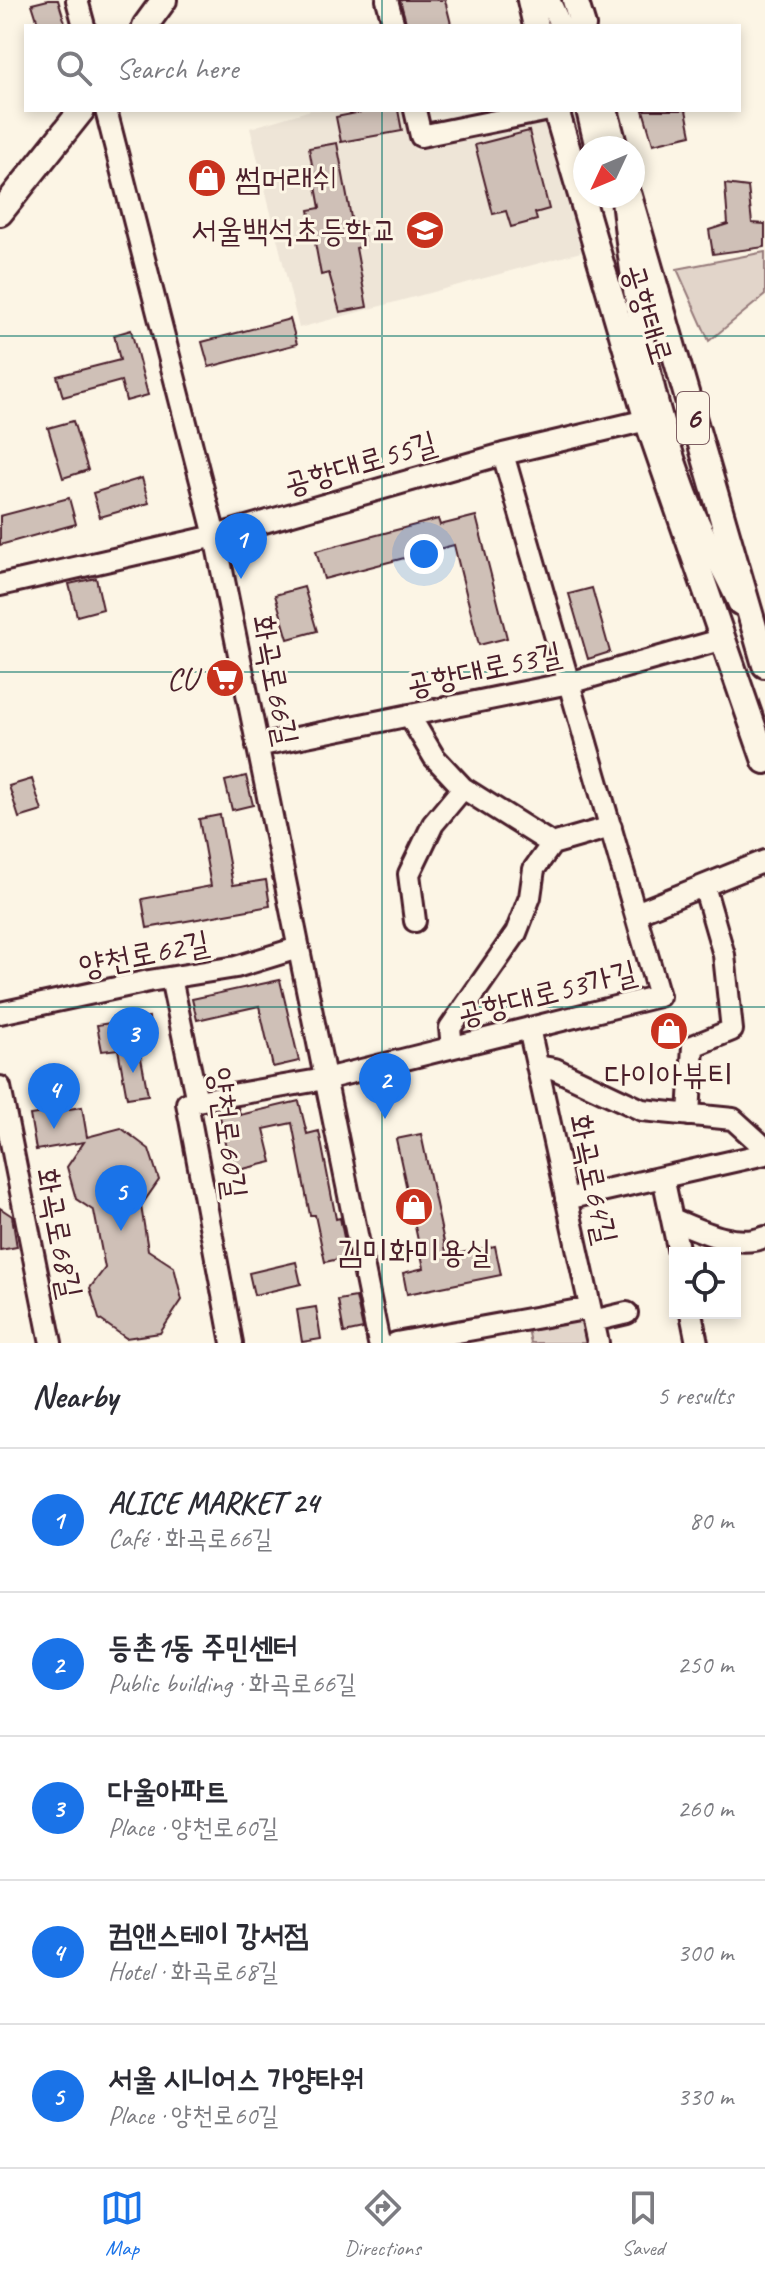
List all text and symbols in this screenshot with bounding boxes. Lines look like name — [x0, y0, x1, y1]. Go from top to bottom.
search box — [24, 24, 741, 112]
icon: search — [52, 46, 96, 90]
text: Search here — [116, 49, 238, 87]
north arrow — [573, 136, 645, 208]
shop icon: 썸머래쉬 — [186, 157, 228, 199]
place label: 썸머래쉬 — [235, 158, 338, 199]
school or university icon: 서울백석초등학교 — [404, 209, 446, 251]
place label: 서울백석초등학교 — [191, 210, 397, 251]
street label: 공항대로 — [613, 259, 683, 369]
road number: 6 — [677, 392, 709, 444]
street label: 공항대로55길 — [279, 422, 441, 504]
pin: 1 — [215, 513, 267, 579]
your location — [404, 534, 444, 574]
street label: 화곡로66길 — [242, 611, 308, 749]
street label: 공항대로53길 — [403, 633, 565, 705]
supermarket icon: CU — [204, 657, 246, 699]
place label: CU — [167, 658, 203, 699]
street label: 양천로62길 — [75, 921, 213, 987]
street label: 공항대로53가길 — [453, 951, 641, 1035]
pin: 3 — [107, 1007, 159, 1073]
shop icon: 다이아뷰티 — [648, 1010, 690, 1052]
pin: 2 — [359, 1053, 411, 1119]
place label: 다이아뷰티 — [605, 1055, 733, 1096]
pin: 4 — [28, 1063, 80, 1129]
street label: 양천로60길 — [200, 1065, 256, 1201]
street label: 화곡로64길 — [559, 1110, 627, 1248]
street label: 화곡로68길 — [26, 1164, 92, 1302]
pin: 5 — [95, 1165, 147, 1231]
shop icon: 김미화미용실 — [393, 1186, 435, 1228]
place label: 김미화미용실 — [337, 1231, 491, 1272]
map controls — [669, 1247, 741, 1319]
button: locate — [669, 1247, 741, 1319]
text: Nearby — [32, 1374, 118, 1417]
text: 5 results — [657, 1379, 733, 1412]
text: ALICE MARKET 24 — [108, 1484, 319, 1522]
text: 1 — [52, 1504, 64, 1537]
text: 80 m — [689, 1504, 733, 1537]
text: Café · 화곡로66길 — [108, 1522, 272, 1555]
text: 등촌1동 주민센터 — [108, 1628, 298, 1666]
text: 2 — [52, 1648, 64, 1681]
text: 250 m — [677, 1648, 733, 1681]
text: Public building · 화곡로66길 — [108, 1667, 356, 1700]
text: 다울아파트 — [108, 1772, 229, 1810]
text: 3 — [52, 1792, 64, 1825]
text: 260 m — [677, 1792, 733, 1825]
text: Place · 양천로60길 — [108, 1811, 278, 1844]
text: 컴앤스테이 강서점 — [108, 1916, 308, 1954]
text: 4 — [52, 1936, 64, 1969]
text: 300 m — [677, 1936, 733, 1969]
text: Hotel · 화곡로68길 — [108, 1955, 278, 1988]
text: 서울 시니어스 가양타워 — [108, 2060, 364, 2098]
text: 5 — [52, 2080, 64, 2113]
text: 330 m — [677, 2080, 733, 2113]
text: Place · 양천로60길 — [108, 2099, 278, 2132]
tab: Map — [100, 2186, 144, 2262]
tab: Directions — [344, 2186, 421, 2262]
tab: Saved — [621, 2186, 665, 2262]

